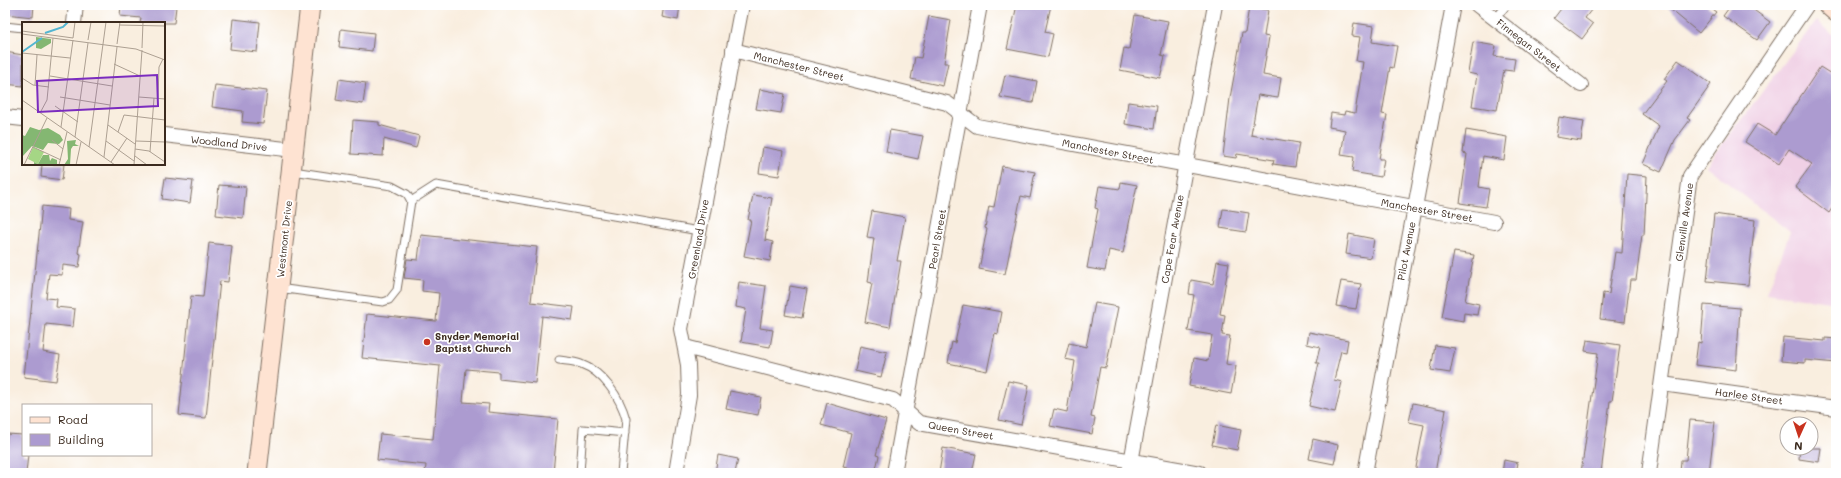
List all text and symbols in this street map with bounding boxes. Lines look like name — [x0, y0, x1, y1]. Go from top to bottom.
street label: Finnegan Street — [1494, 15, 1564, 75]
inset map — [22, 22, 165, 165]
street label: Manchester Street — [752, 48, 846, 84]
street label: Woodland Drive — [190, 132, 268, 154]
street label: Manchester Street — [1061, 135, 1155, 167]
street label: Glenville Avenue — [1672, 182, 1696, 262]
street label: Cape Fear Avenue — [1157, 194, 1187, 284]
street label: Manchester Street — [1380, 195, 1474, 225]
street label: Greenland Drive — [684, 198, 712, 280]
street label: Westmont Drive — [273, 200, 295, 278]
street label: Pearl Street — [925, 208, 949, 270]
street label: Pilot Avenue — [1393, 220, 1419, 282]
place label: Snyder Memorial Baptist Church — [435, 329, 519, 355]
marker: Snyder Memorial Baptist Church — [422, 337, 432, 347]
street label: Harlee Street — [1714, 384, 1784, 408]
legend — [22, 404, 152, 456]
text: Road — [58, 411, 88, 427]
north arrow — [1779, 416, 1819, 456]
street label: Queen Street — [927, 417, 995, 443]
text: Building — [58, 431, 104, 447]
text: N — [1794, 439, 1803, 454]

